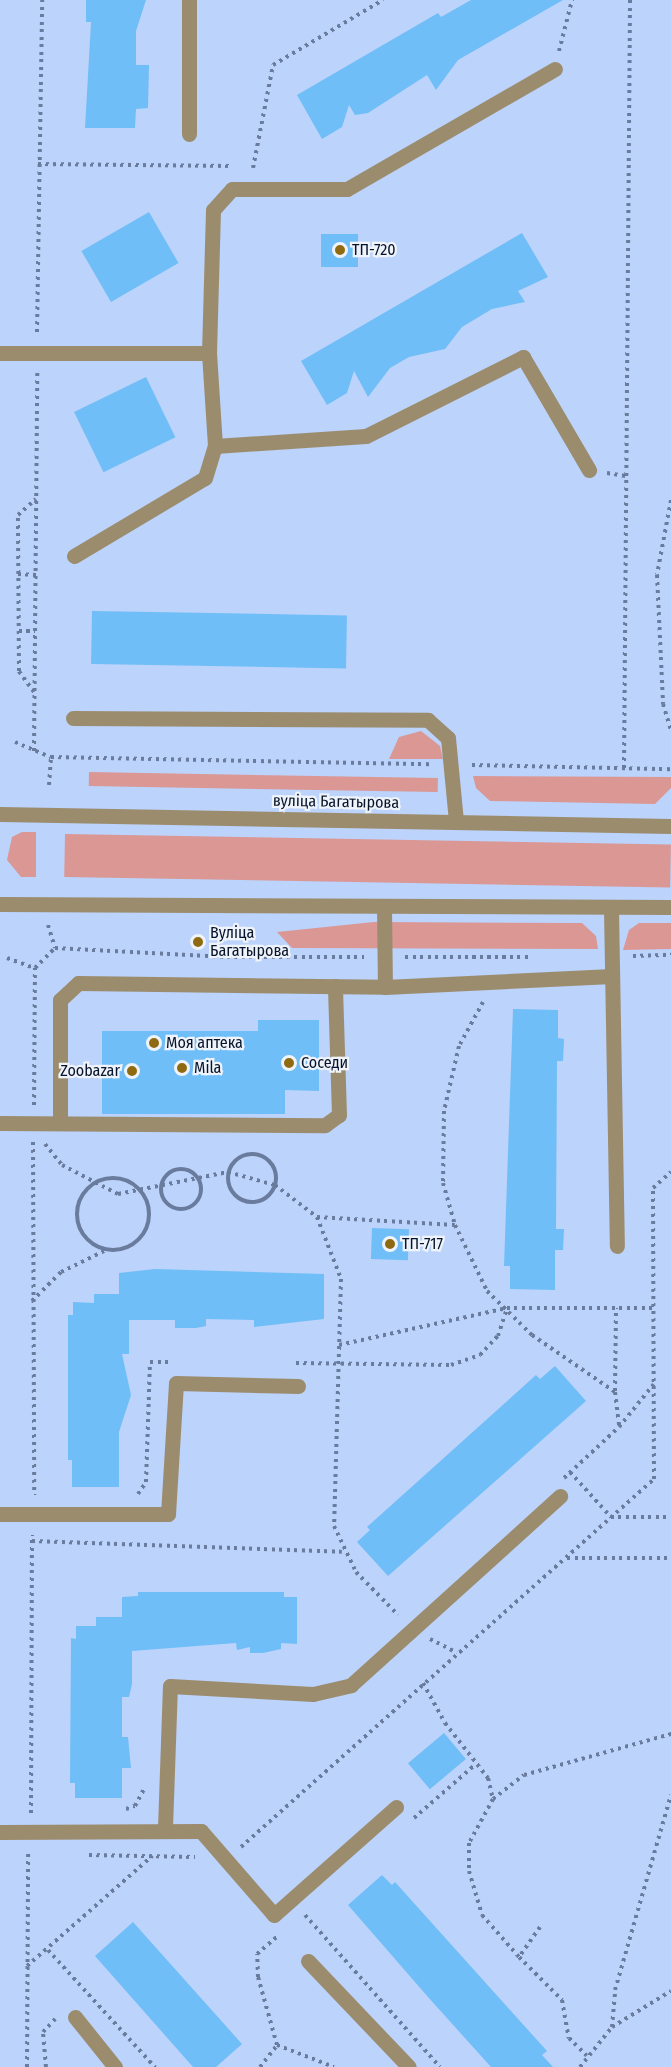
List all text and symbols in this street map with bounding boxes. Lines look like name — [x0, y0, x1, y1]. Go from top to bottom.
place label: ТП-720 — [352, 240, 396, 260]
marker: ТП-720 — [333, 243, 347, 257]
street label: вуліца Багатырова — [273, 791, 399, 813]
place label: Вуліца Багатырова — [210, 923, 289, 961]
marker: Вуліца Багатырова — [191, 935, 205, 949]
place label: Моя аптека — [166, 1033, 243, 1053]
marker: Моя аптека — [147, 1036, 161, 1050]
place label: Соседи — [301, 1053, 348, 1073]
marker: Соседи — [282, 1056, 296, 1070]
place label: Mila — [194, 1058, 221, 1078]
place label: Zoobazar — [60, 1061, 120, 1081]
marker: Mila — [175, 1061, 189, 1075]
marker: Zoobazar — [125, 1064, 139, 1078]
place label: ТП-717 — [402, 1234, 443, 1254]
marker: ТП-717 — [383, 1237, 397, 1251]

